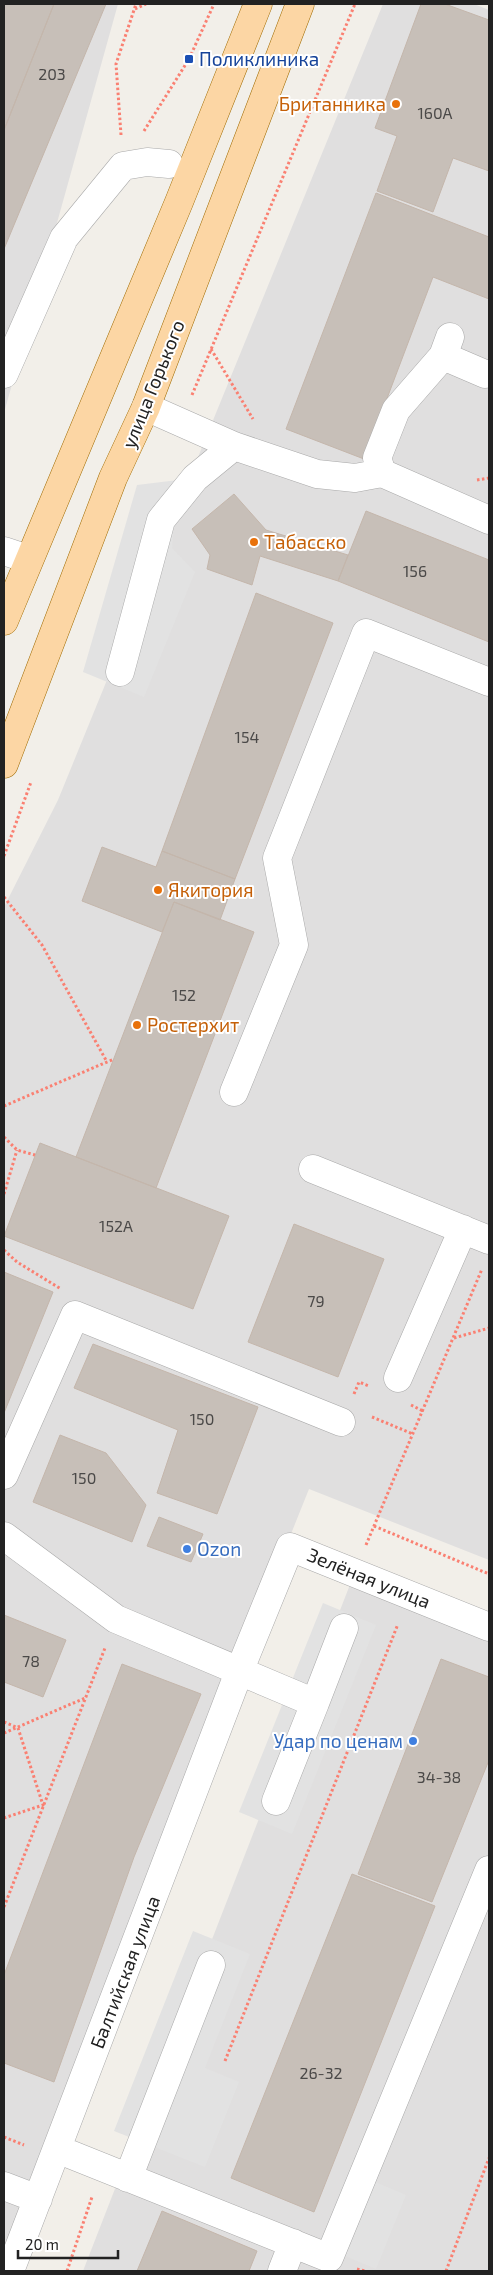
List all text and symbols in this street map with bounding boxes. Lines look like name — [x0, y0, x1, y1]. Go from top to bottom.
place label: Поликлиника — [199, 47, 319, 70]
marker: Поликлиника — [183, 53, 195, 65]
house number: 203 — [38, 64, 66, 83]
place label: Британника — [279, 92, 386, 115]
marker: Британника — [390, 98, 402, 110]
house number: 160А — [417, 103, 453, 122]
street label: улица Горького — [116, 316, 190, 452]
place label: Табасско — [264, 530, 346, 553]
marker: Табасско — [248, 536, 260, 548]
house number: 156 — [403, 561, 427, 580]
house number: 154 — [235, 727, 260, 746]
place label: Якитория — [168, 878, 254, 901]
marker: Якитория — [152, 884, 164, 896]
house number: 152 — [172, 985, 196, 1004]
place label: Ростерхит — [147, 1013, 239, 1036]
marker: Ростерхит — [131, 1019, 143, 1031]
house number: 152А — [99, 1216, 133, 1235]
house number: 79 — [307, 1291, 325, 1310]
house number: 150 — [190, 1409, 214, 1428]
house number: 150 — [72, 1468, 96, 1487]
place label: Ozon — [197, 1537, 241, 1560]
street label: Зелёная улица — [304, 1542, 434, 1614]
marker: Ozon — [181, 1543, 193, 1555]
house number: 78 — [22, 1651, 40, 1670]
place label: Удар по ценам — [274, 1729, 403, 1752]
marker: Удар по ценам — [407, 1735, 419, 1747]
house number: 34-38 — [417, 1767, 461, 1786]
street label: Балтийская улица — [85, 1892, 165, 2052]
house number: 26-32 — [299, 2063, 343, 2082]
scale bar — [18, 2228, 118, 2260]
text: 20 m — [25, 2235, 59, 2253]

